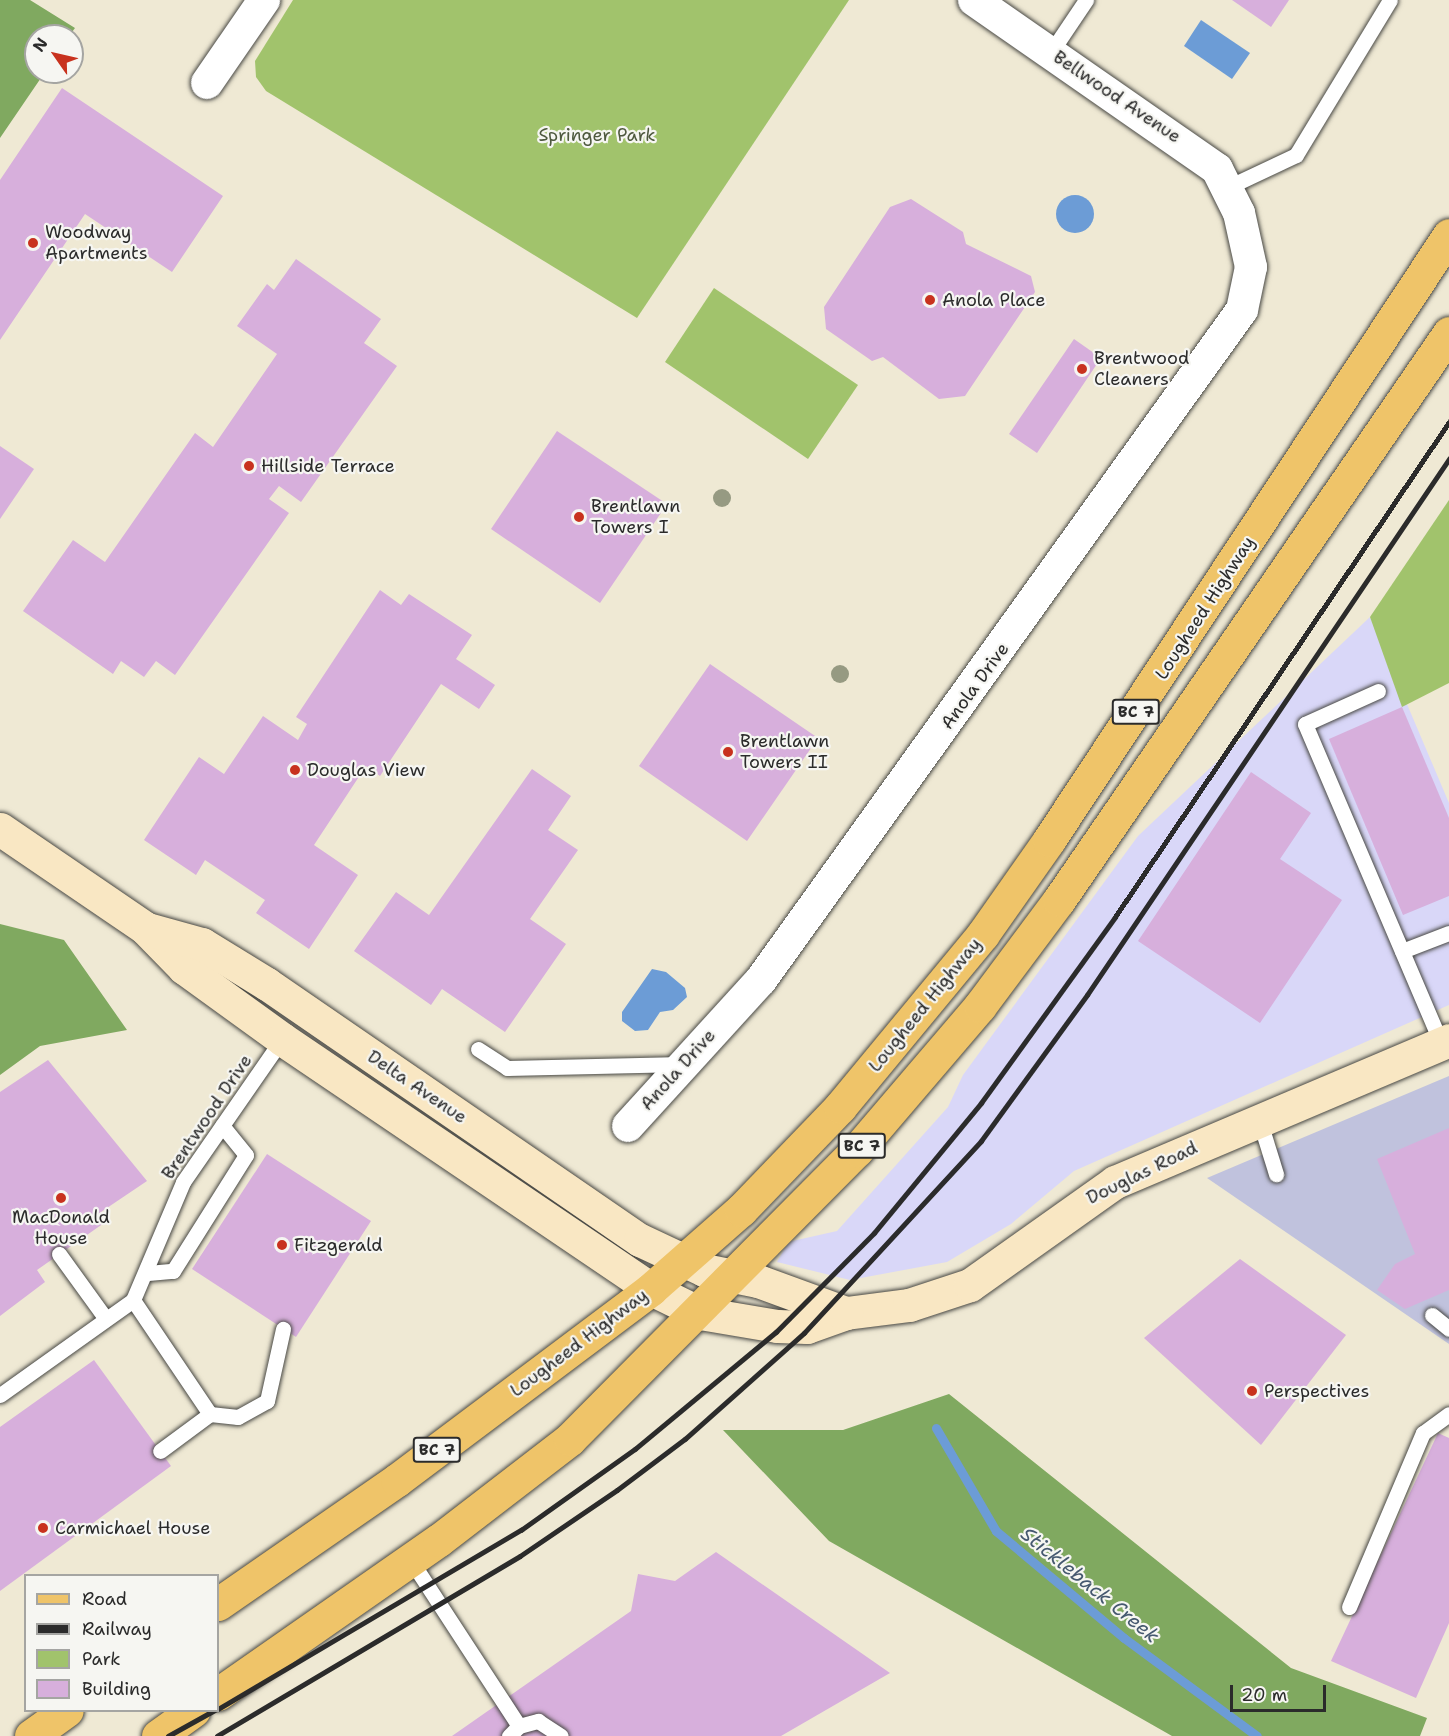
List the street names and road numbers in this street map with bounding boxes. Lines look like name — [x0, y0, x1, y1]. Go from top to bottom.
street label: Bellwood Avenue — [1049, 46, 1185, 148]
street label: Lougheed Highway — [1151, 532, 1259, 684]
street label: Anola Drive — [936, 639, 1014, 733]
road number: BC 7 — [1110, 699, 1162, 725]
street label: Lougheed Highway — [864, 934, 986, 1076]
street label: Anola Drive — [636, 1025, 720, 1115]
street label: Delta Avenue — [363, 1046, 471, 1128]
street label: Brentwood Drive — [157, 1051, 257, 1183]
road number: BC 7 — [836, 1133, 888, 1159]
street label: Douglas Road — [1083, 1137, 1201, 1209]
street label: Lougheed Highway — [506, 1284, 652, 1402]
road number: BC 7 — [412, 1437, 462, 1463]

